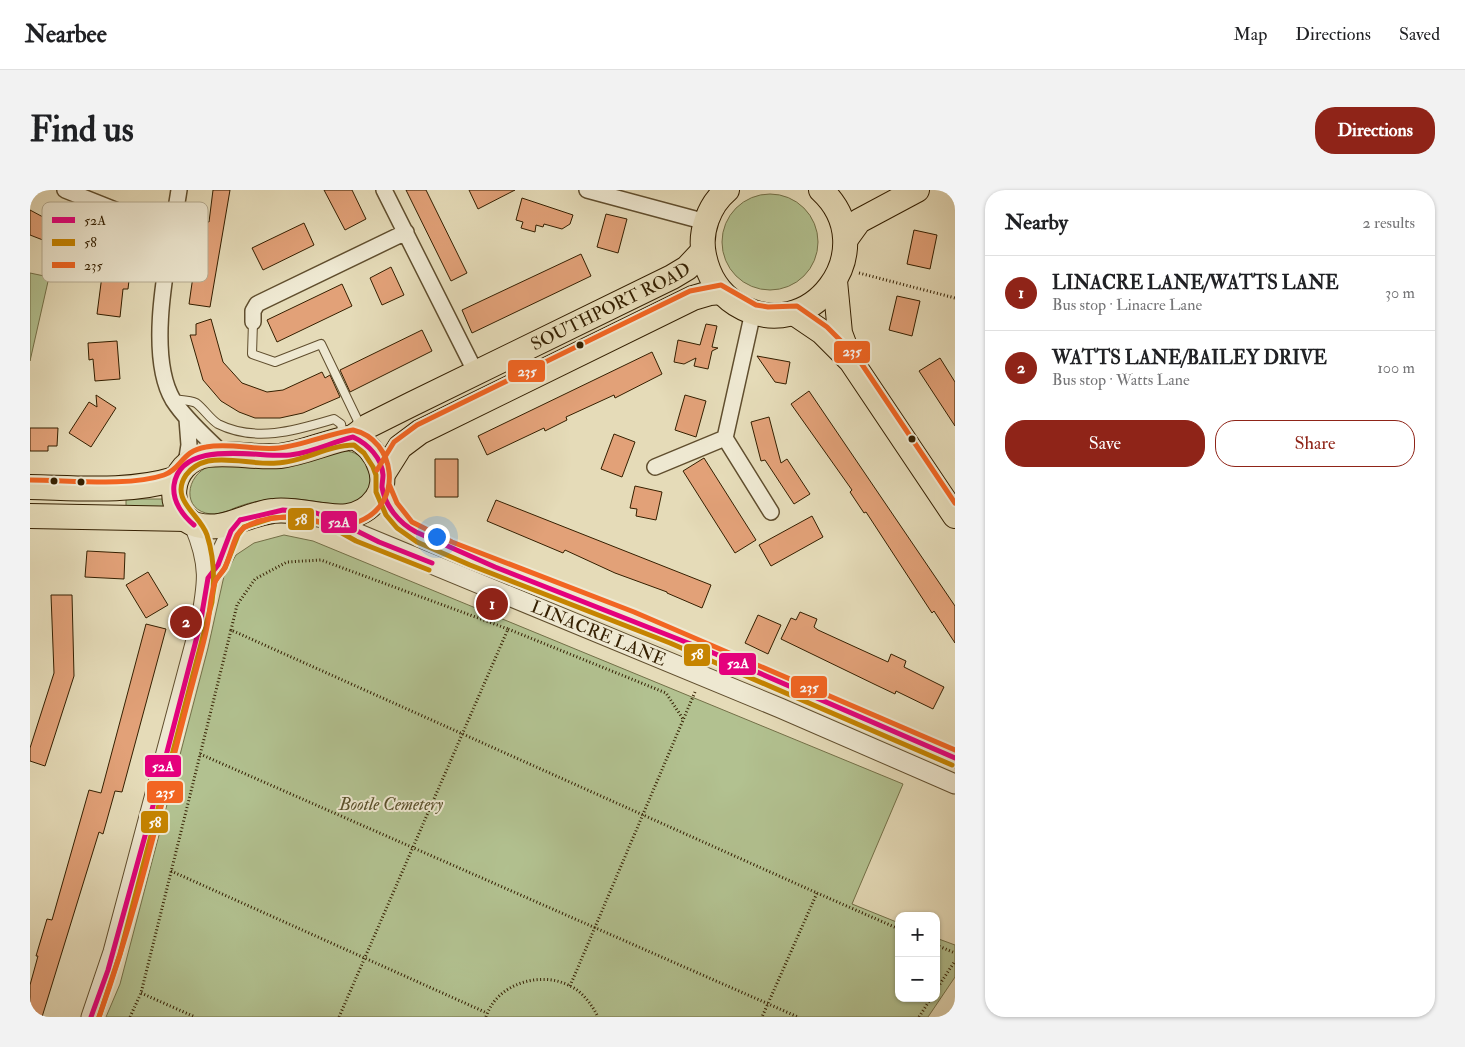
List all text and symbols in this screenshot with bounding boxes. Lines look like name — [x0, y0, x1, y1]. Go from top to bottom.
text: Nearbee — [25, 19, 107, 50]
text: Map — [1234, 23, 1267, 46]
text: Directions — [1295, 23, 1371, 46]
text: Saved — [1399, 23, 1440, 46]
button: Directions — [1315, 107, 1435, 154]
text: Find us — [30, 108, 134, 152]
legend — [42, 202, 208, 282]
text: Nearby — [1005, 209, 1068, 236]
text: 52A — [84, 212, 106, 229]
text: 2 results — [1362, 213, 1415, 233]
text: 58 — [84, 234, 97, 251]
text: 235 — [84, 257, 103, 274]
street label: SOUTHPORT ROAD — [527, 257, 695, 356]
text: LINACRE LANE/WATTS LANE — [1052, 271, 1339, 295]
text: 1 — [1018, 283, 1024, 303]
text: 30 m — [1385, 283, 1415, 303]
text: Bus stop · Linacre Lane — [1052, 295, 1202, 315]
unlabelled marker — [575, 340, 585, 350]
line badge: 235 — [833, 340, 871, 364]
text: 235 — [843, 343, 862, 360]
text: WATTS LANE/BAILEY DRIVE — [1052, 346, 1327, 370]
text: 2 — [1017, 358, 1025, 378]
text: 100 m — [1377, 358, 1415, 378]
line badge: 235 — [507, 359, 546, 383]
text: 235 — [518, 363, 537, 380]
text: Bus stop · Watts Lane — [1052, 370, 1190, 390]
button: Save — [1005, 420, 1205, 467]
button: Share — [1215, 420, 1415, 467]
unlabelled marker — [907, 434, 917, 444]
unlabelled marker — [49, 476, 59, 486]
unlabelled marker — [76, 477, 86, 487]
line badge: 58 — [287, 507, 315, 531]
line badge: 52A — [320, 510, 358, 534]
text: 58 — [295, 511, 308, 528]
text: 52A — [328, 514, 350, 531]
your location — [424, 524, 450, 550]
pin: 1 — [476, 585, 508, 623]
street label: LINACRE LANE — [527, 595, 669, 672]
pin: 2 — [170, 603, 202, 641]
line badge: 58 — [683, 643, 711, 667]
text: 58 — [691, 646, 704, 663]
line badge: 52A — [718, 652, 757, 676]
text: 52A — [727, 655, 749, 672]
line badge: 235 — [790, 675, 828, 699]
text: 235 — [800, 679, 819, 696]
line badge: 52A — [144, 754, 182, 778]
text: 52A — [152, 758, 174, 775]
line badge: 235 — [146, 780, 184, 804]
text: 235 — [156, 784, 175, 801]
park label: Bootle Cemetery — [338, 793, 444, 816]
line badge: 58 — [140, 810, 169, 834]
text: 58 — [149, 814, 162, 831]
map controls — [895, 912, 940, 1002]
button: + — [895, 912, 940, 957]
button: − — [895, 957, 940, 1002]

